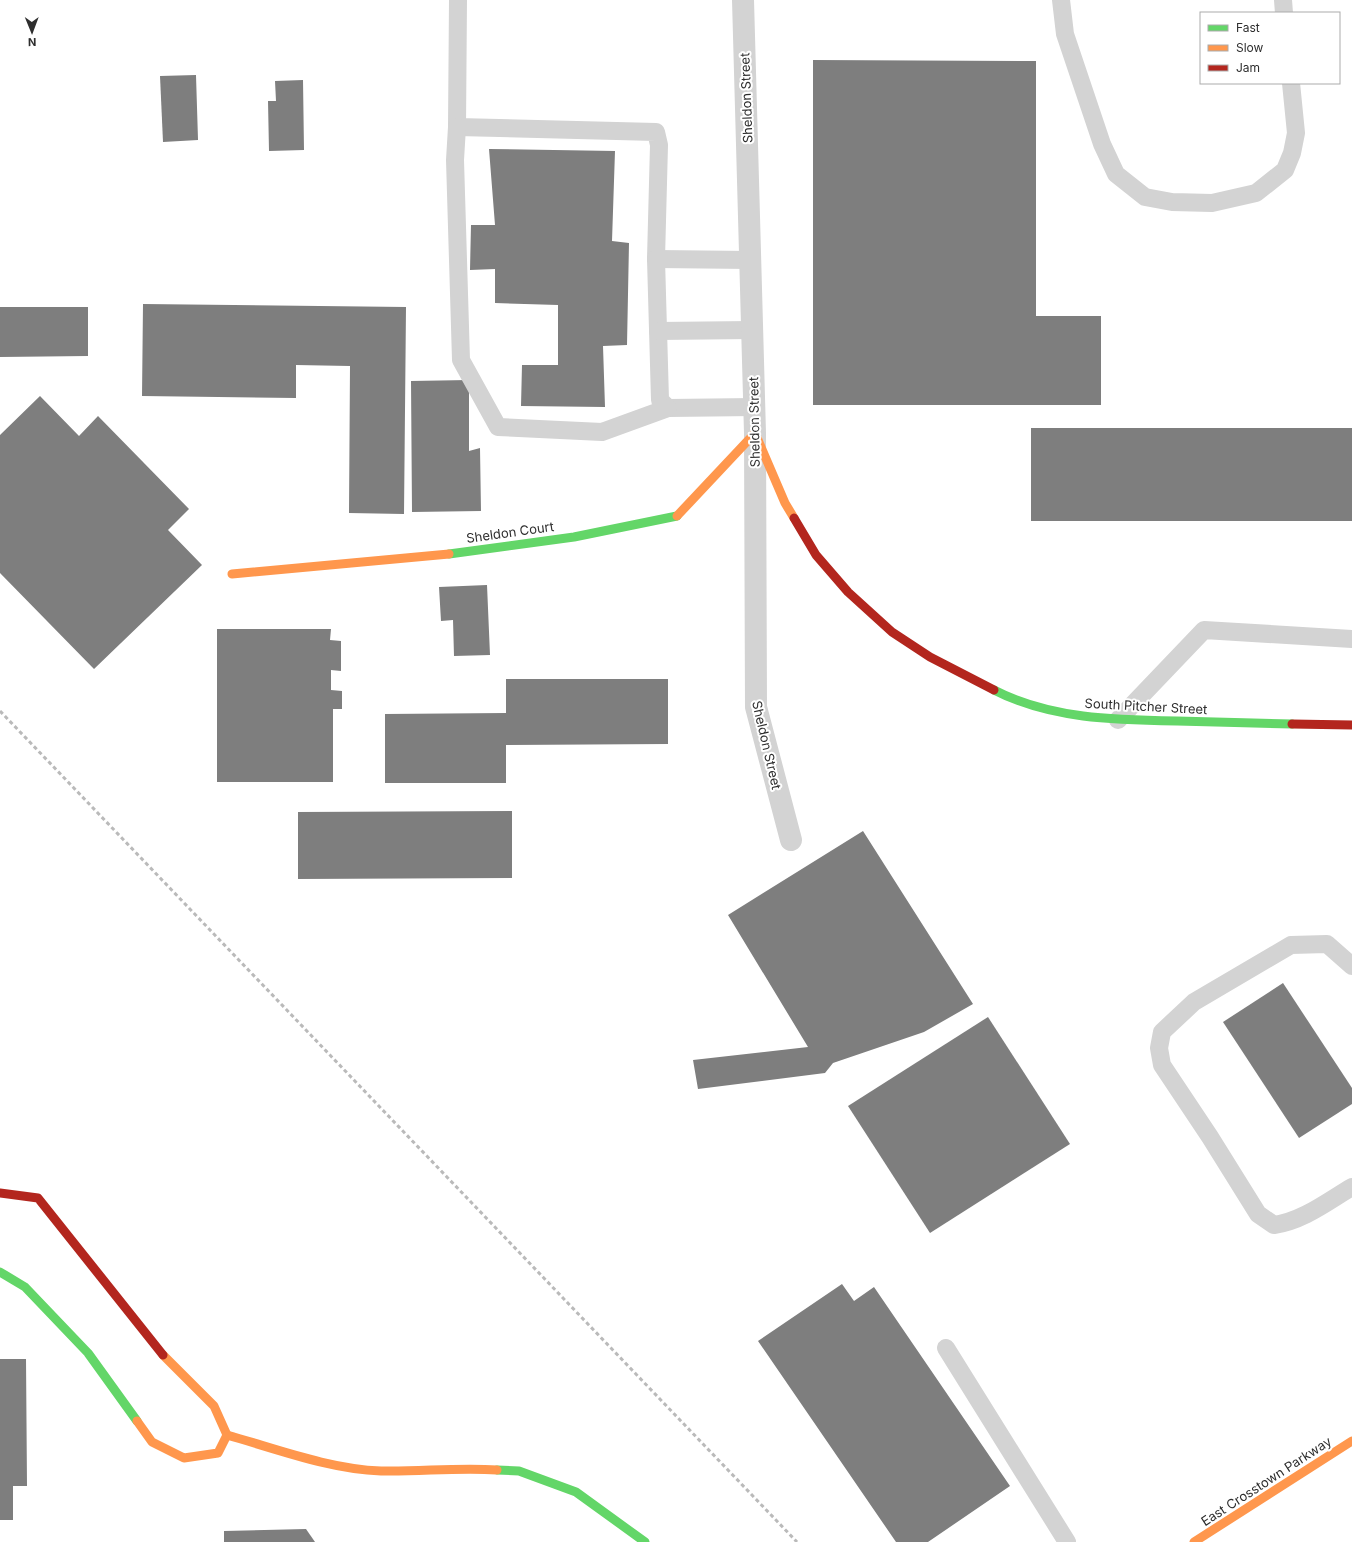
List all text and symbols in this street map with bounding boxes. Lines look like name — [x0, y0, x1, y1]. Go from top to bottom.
north arrow — [12, 12, 52, 52]
legend — [1200, 12, 1340, 84]
text: Fast — [1236, 20, 1260, 35]
text: N — [28, 35, 36, 49]
text: Slow — [1236, 40, 1264, 55]
street label: Sheldon Street — [736, 52, 756, 144]
text: Jam — [1236, 60, 1260, 75]
street label: Sheldon Street — [745, 377, 763, 467]
street label: Sheldon Court — [465, 518, 555, 546]
street label: South Pitcher Street — [1084, 695, 1208, 717]
street label: Sheldon Street — [749, 699, 785, 791]
street label: East Crosstown Parkway — [1198, 1433, 1334, 1529]

